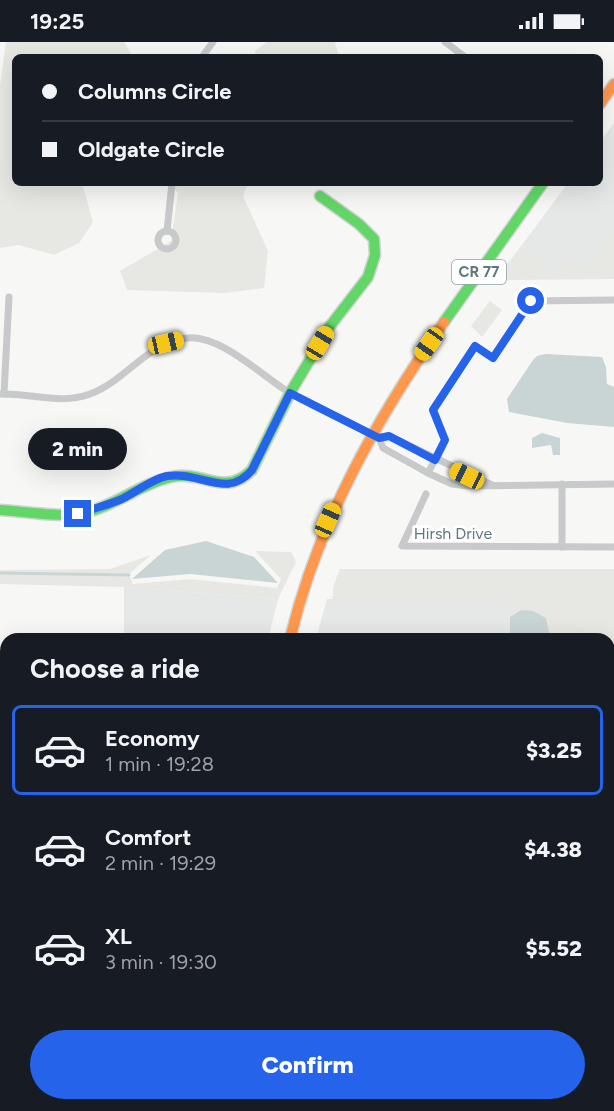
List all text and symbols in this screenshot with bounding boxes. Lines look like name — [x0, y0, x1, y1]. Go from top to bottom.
text: 19:25 — [30, 8, 84, 35]
text: Columns Circle — [78, 78, 231, 105]
text: Oldgate Circle — [78, 136, 225, 163]
road number: CR 77 — [452, 260, 506, 284]
route start — [517, 287, 544, 314]
car — [303, 323, 337, 363]
car — [411, 324, 447, 364]
car — [146, 330, 186, 356]
callout: 2 min — [28, 427, 128, 469]
text: 2 min — [52, 437, 103, 461]
car — [447, 460, 487, 492]
route end — [64, 500, 91, 527]
car — [312, 500, 344, 540]
street label: Hirsh Drive — [414, 524, 492, 543]
text: Choose a ride — [30, 652, 199, 685]
icon: car — [33, 723, 87, 777]
text: Economy — [105, 725, 200, 752]
text: $3.25 — [526, 737, 582, 764]
text: 1 min · 19:28 — [105, 752, 214, 776]
icon: car — [33, 822, 87, 876]
text: Comfort — [105, 824, 191, 851]
text: $4.38 — [524, 836, 582, 863]
text: 2 min · 19:29 — [105, 851, 216, 875]
icon: car — [33, 921, 87, 975]
text: XL — [105, 923, 132, 950]
text: $5.52 — [525, 935, 582, 962]
text: 3 min · 19:30 — [105, 950, 217, 974]
button: Confirm — [30, 1030, 585, 1099]

